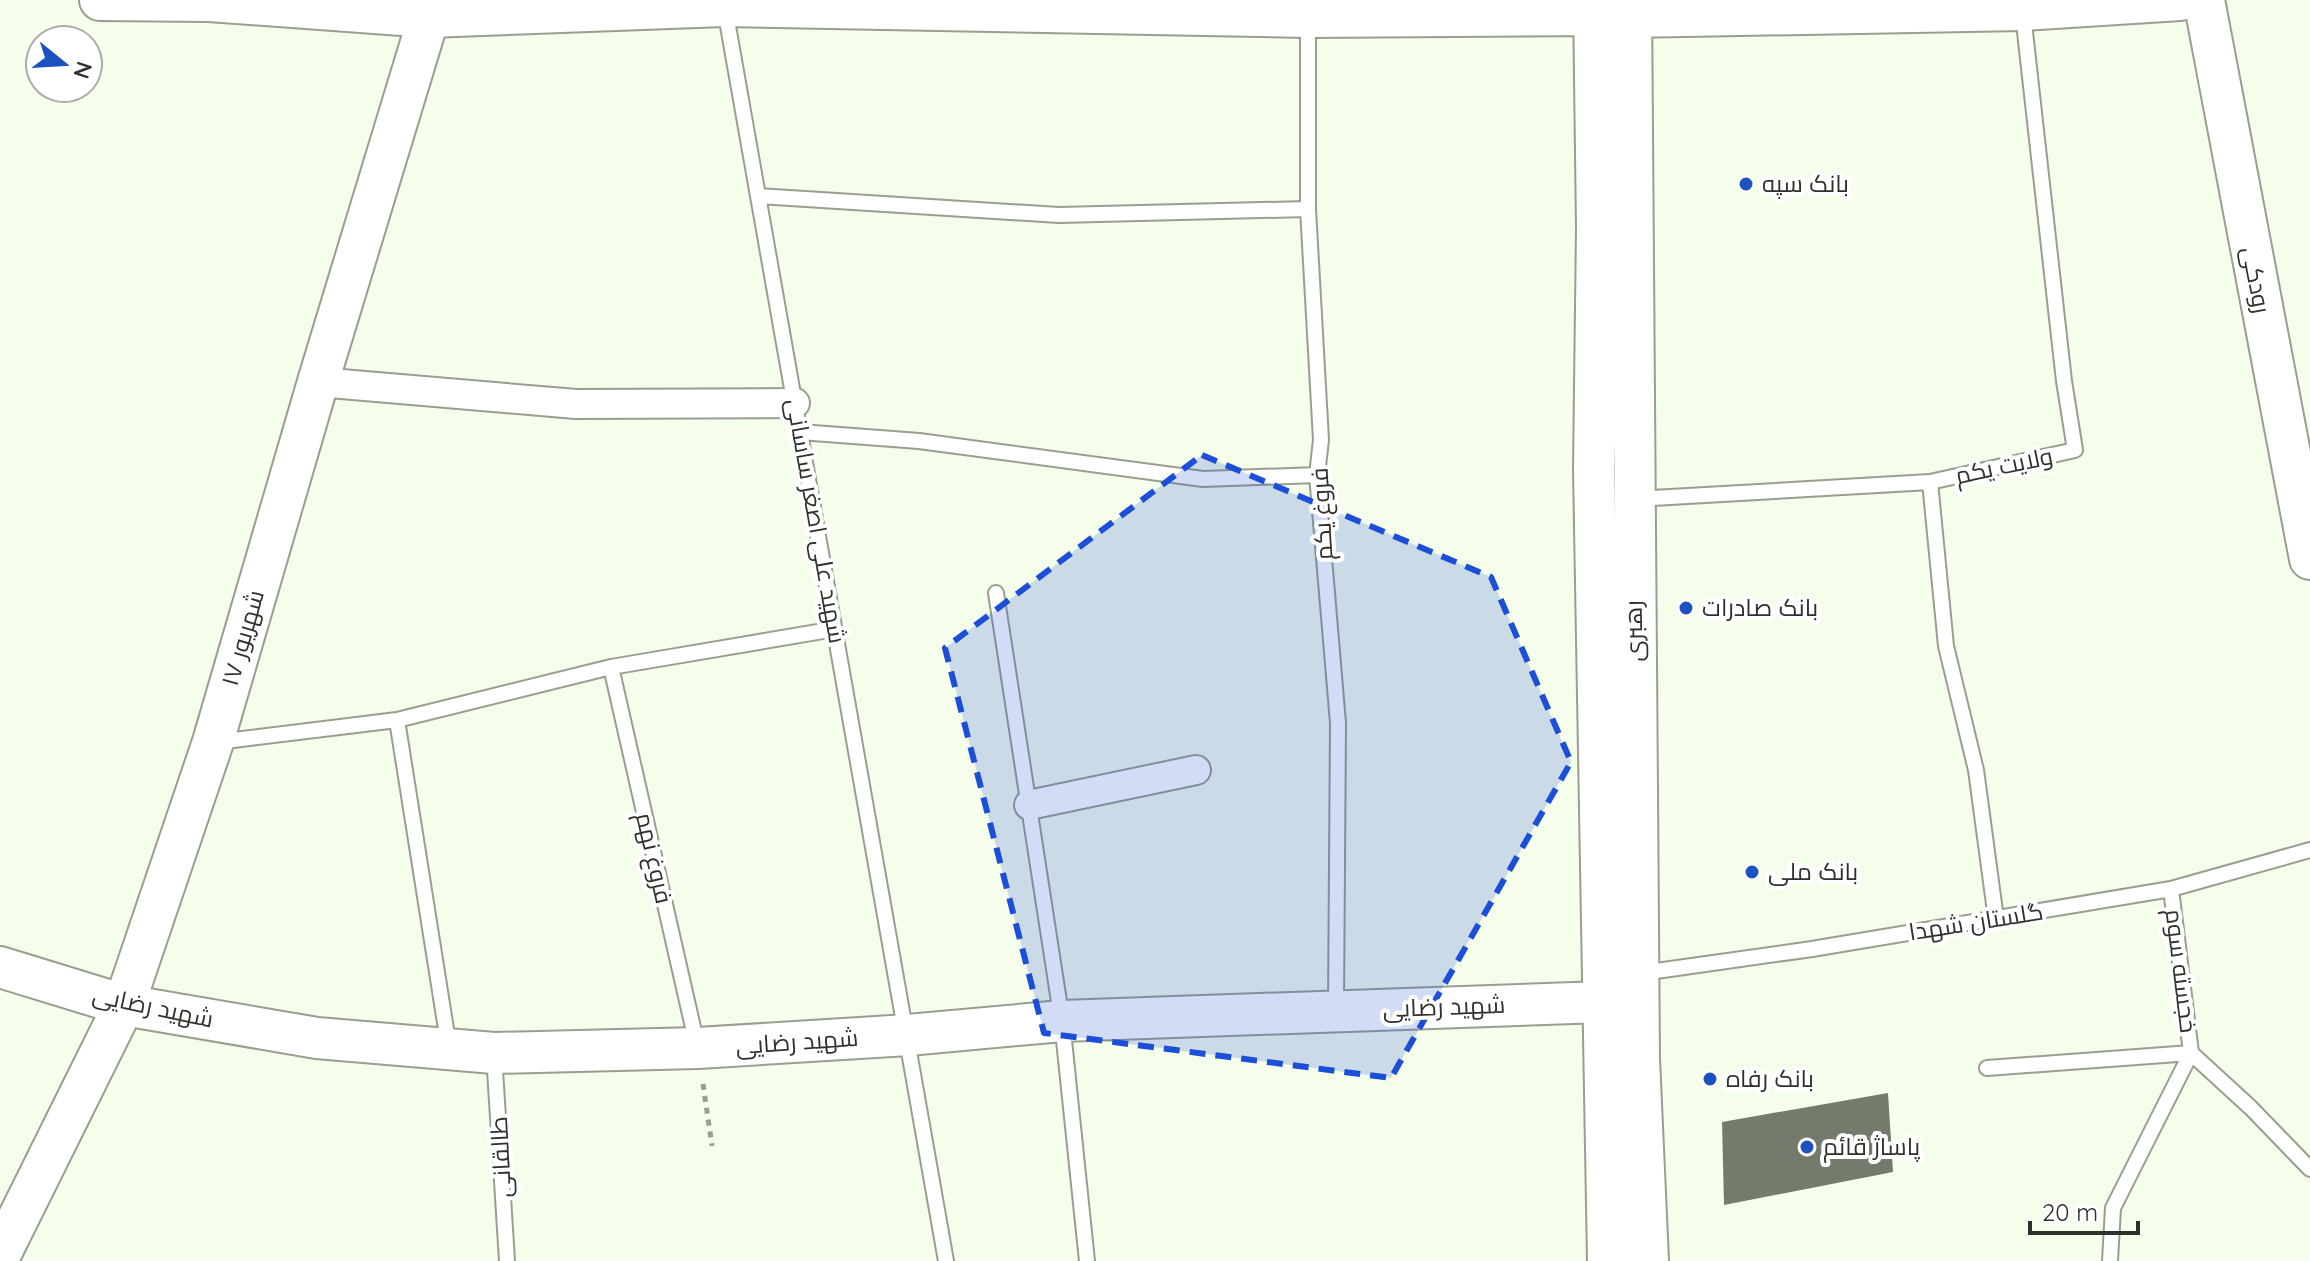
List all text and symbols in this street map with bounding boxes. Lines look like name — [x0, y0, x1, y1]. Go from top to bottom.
north arrow — [24, 24, 104, 104]
text: N — [67, 58, 99, 82]
place label: بانک سپه — [1762, 168, 1849, 199]
marker: بانک سپه — [1737, 175, 1755, 193]
street label: رودکی — [2236, 244, 2278, 316]
street label: شهید علی اصغر ساسانی — [781, 396, 853, 646]
street label: ولایت یکم — [1952, 440, 2056, 492]
street label: فروغ یکم — [1304, 467, 1340, 561]
street label: ۱۷ شهریور — [214, 586, 270, 689]
place label: بانک صادرات — [1702, 592, 1818, 622]
marker: بانک صادرات — [1677, 599, 1695, 617]
street label: رهبری — [1617, 600, 1649, 662]
street label: فروغ نهم — [628, 809, 680, 907]
place label: بانک ملی — [1768, 856, 1858, 886]
marker: بانک ملی — [1743, 863, 1761, 881]
street label: گلستان شهدا — [1906, 896, 2045, 946]
street label: خجسته سوم — [2158, 907, 2204, 1035]
street label: شهید رضایی — [90, 979, 216, 1033]
street label: شهید رضایی — [1382, 989, 1506, 1023]
street label: شهید رضایی — [735, 1022, 859, 1060]
place label: بانک رفاه — [1726, 1063, 1814, 1093]
marker: بانک رفاه — [1701, 1070, 1719, 1088]
street label: طالقانی — [483, 1116, 517, 1199]
place label: پاساژ قائم — [1823, 1131, 1921, 1163]
marker: پاساژ قائم — [1798, 1138, 1816, 1156]
scale bar — [2030, 1185, 2138, 1235]
text: 20 m — [2042, 1197, 2098, 1227]

